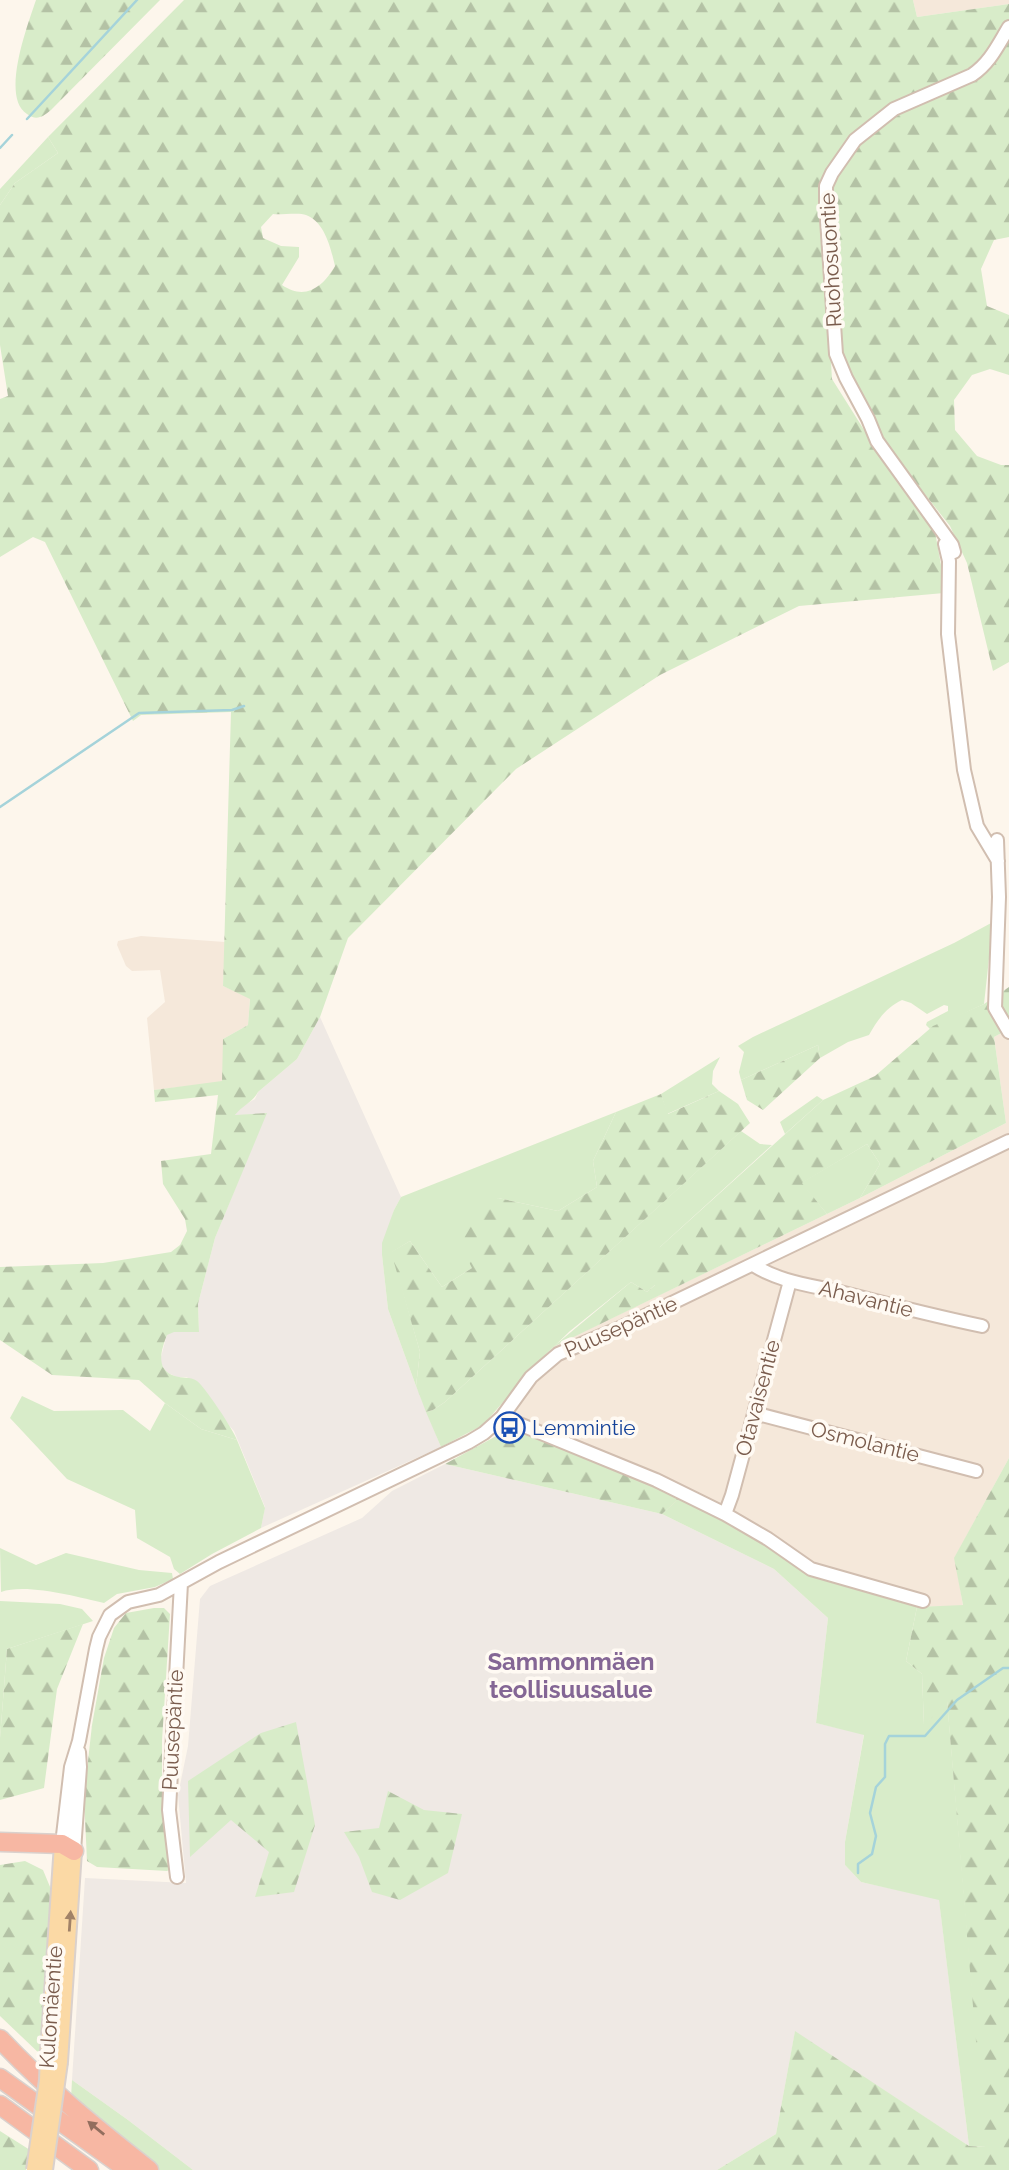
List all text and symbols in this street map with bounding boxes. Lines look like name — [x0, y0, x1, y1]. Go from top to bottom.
street label: Ruohosuontie — [814, 192, 847, 328]
street label: Ahavantie — [817, 1275, 916, 1322]
street label: Puusepäntie — [560, 1291, 681, 1363]
street label: Otavaisentie — [730, 1337, 785, 1459]
bus stop icon: Lemmintie — [492, 1411, 526, 1445]
place label: Lemmintie — [532, 1415, 636, 1440]
street label: Osmolantie — [808, 1416, 922, 1467]
district label: Sammonmäen teollisuusalue — [487, 1647, 655, 1704]
street label: Puusepäntie — [157, 1669, 188, 1791]
one-way arrow — [64, 1909, 75, 1931]
street label: Kulomäentie — [34, 1945, 67, 2069]
one-way arrow — [87, 2120, 105, 2135]

